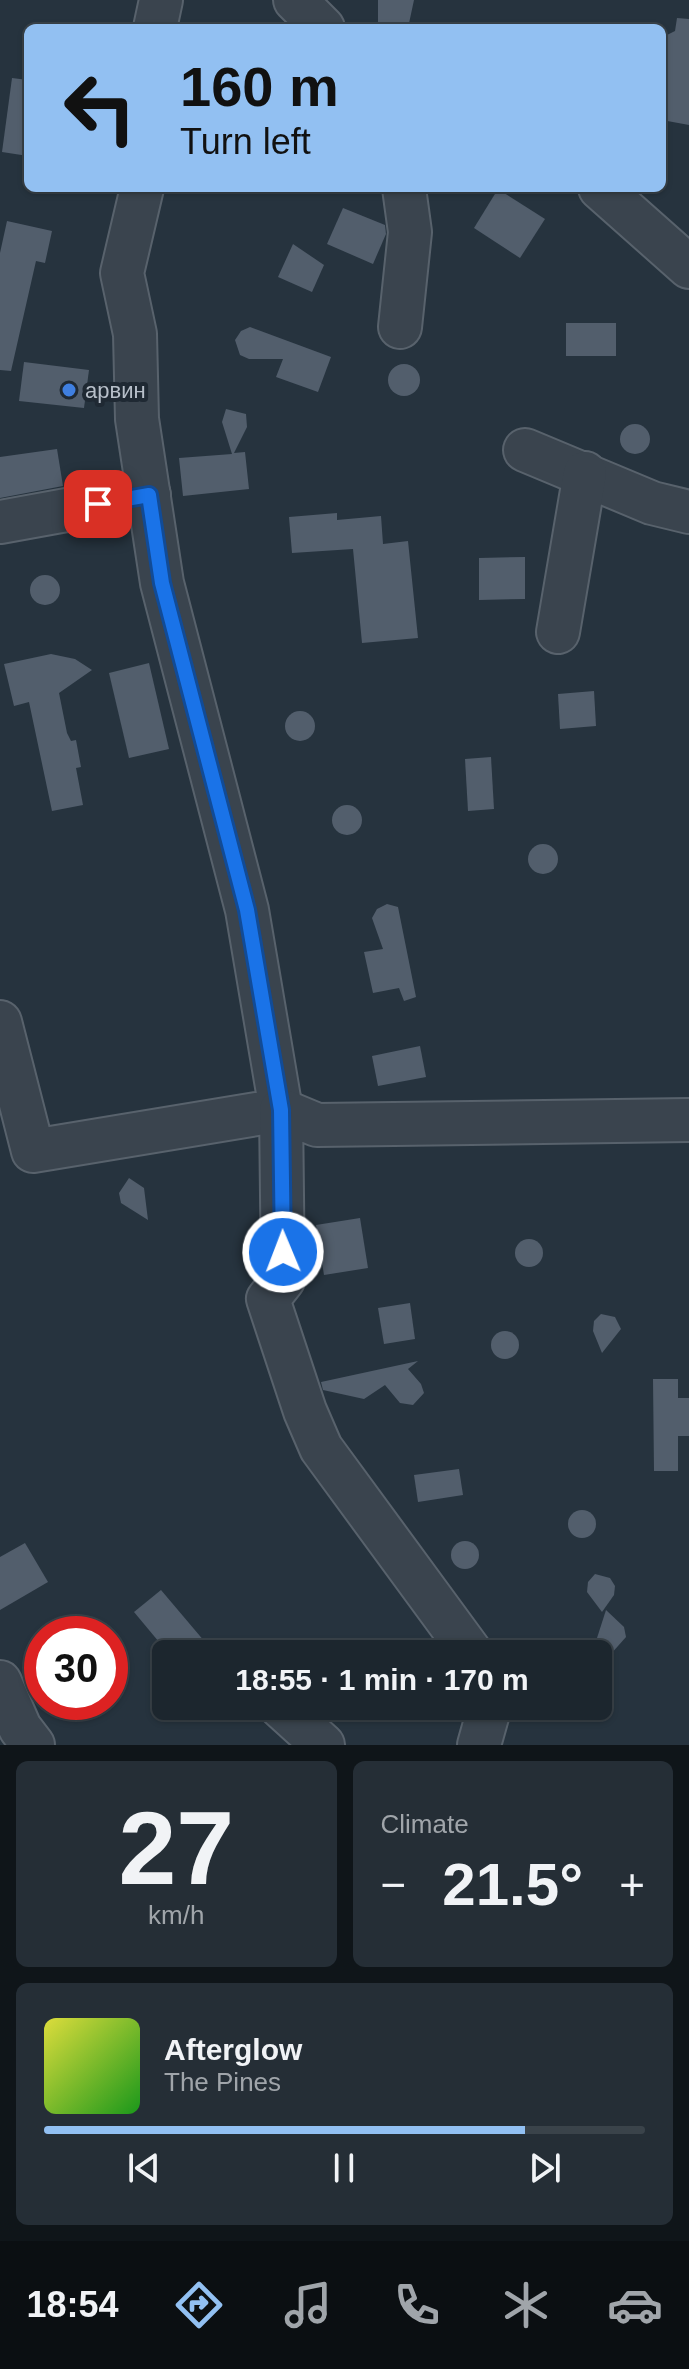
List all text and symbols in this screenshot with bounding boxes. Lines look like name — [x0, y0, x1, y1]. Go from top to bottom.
text: 160 m — [180, 55, 339, 118]
icon: left — [48, 56, 152, 160]
text: Turn left — [180, 121, 311, 162]
place label: арвин — [85, 378, 146, 403]
marker: арвин — [60, 381, 78, 399]
pin — [64, 470, 132, 538]
icon: arrive — [76, 482, 120, 526]
position arrow — [241, 1210, 325, 1294]
speed limit sign: 30 — [24, 1616, 128, 1720]
text: 18:55 · 1 min · 170 m — [235, 1663, 529, 1696]
text: 27 — [118, 1790, 234, 1906]
text: Climate — [381, 1809, 469, 1839]
text: 21.5° — [442, 1851, 583, 1918]
text: − — [381, 1860, 406, 1909]
text: + — [619, 1860, 645, 1909]
text: km/h — [148, 1900, 204, 1930]
text: Afterglow — [164, 2033, 302, 2066]
text: The Pines — [164, 2067, 281, 2097]
icon: previous — [122, 2146, 166, 2190]
icon: pause — [322, 2146, 366, 2190]
icon: next — [523, 2146, 567, 2190]
icon: directions — [171, 2277, 227, 2333]
icon: music — [280, 2277, 336, 2333]
icon: phone — [389, 2277, 445, 2333]
icon: climate — [498, 2277, 554, 2333]
icon: car — [607, 2277, 663, 2333]
text: 18:54 — [26, 2284, 118, 2325]

